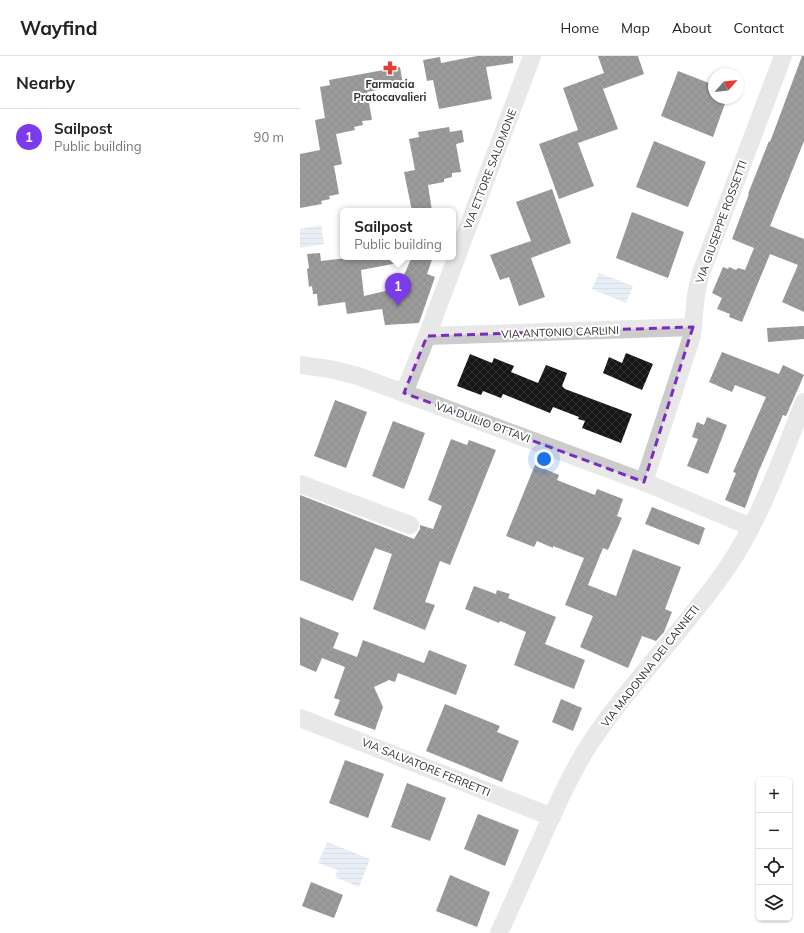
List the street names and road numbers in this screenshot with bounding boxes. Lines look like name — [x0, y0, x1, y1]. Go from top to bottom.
street label: VIA ETTORE SALOMONE — [461, 107, 519, 231]
street label: VIA GIUSEPPE ROSSETTI — [692, 159, 750, 285]
street label: VIA ANTONIO CARLINI — [501, 323, 619, 341]
street label: VIA DUILIO OTTAVI — [434, 398, 532, 446]
street label: VIA MADONNA DEI CANNETI — [598, 602, 702, 730]
street label: VIA SALVATORE FERRETTI — [360, 735, 492, 799]

